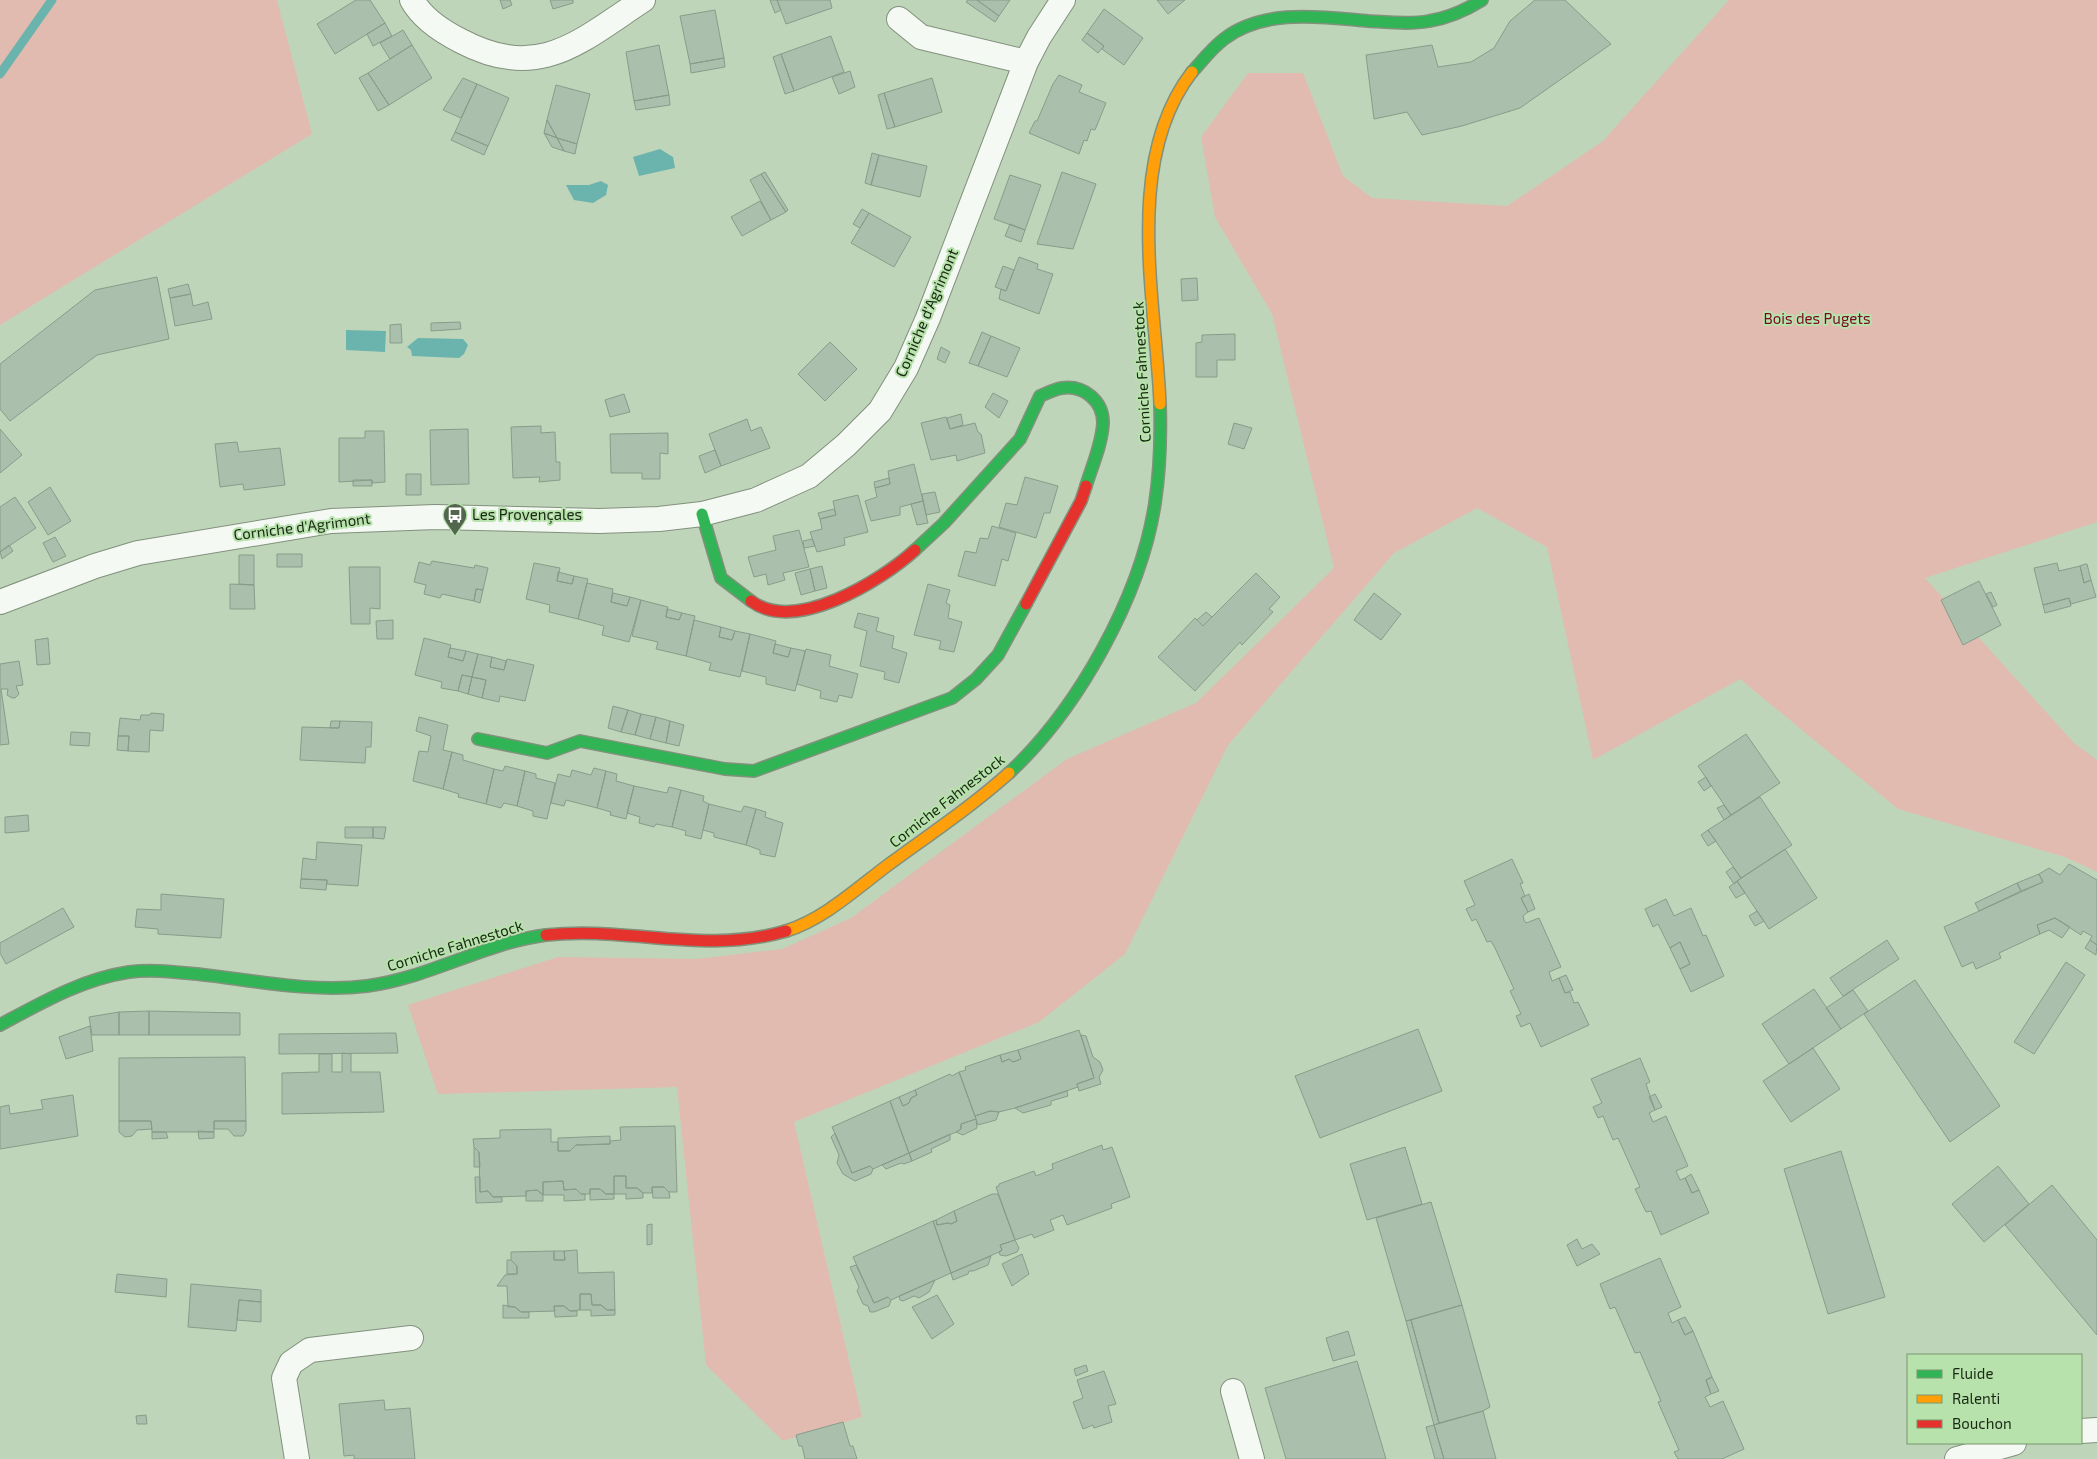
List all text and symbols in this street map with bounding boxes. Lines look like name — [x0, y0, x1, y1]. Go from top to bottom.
street label: Corniche d'Agrimont — [891, 245, 961, 379]
street label: Corniche Fahnestock — [1128, 301, 1154, 443]
park label: Bois des Pugets — [1763, 309, 1871, 327]
bus stop icon: Les Provençales — [442, 502, 468, 536]
place label: Les Provençales — [472, 505, 582, 524]
street label: Corniche d'Agrimont — [232, 509, 372, 543]
street label: Corniche Fahnestock — [885, 749, 1008, 851]
street label: Corniche Fahnestock — [385, 916, 525, 974]
legend — [1907, 1354, 2082, 1444]
text: Fluide — [1952, 1364, 1993, 1382]
text: Ralenti — [1952, 1389, 2000, 1407]
text: Bouchon — [1952, 1414, 2012, 1432]

